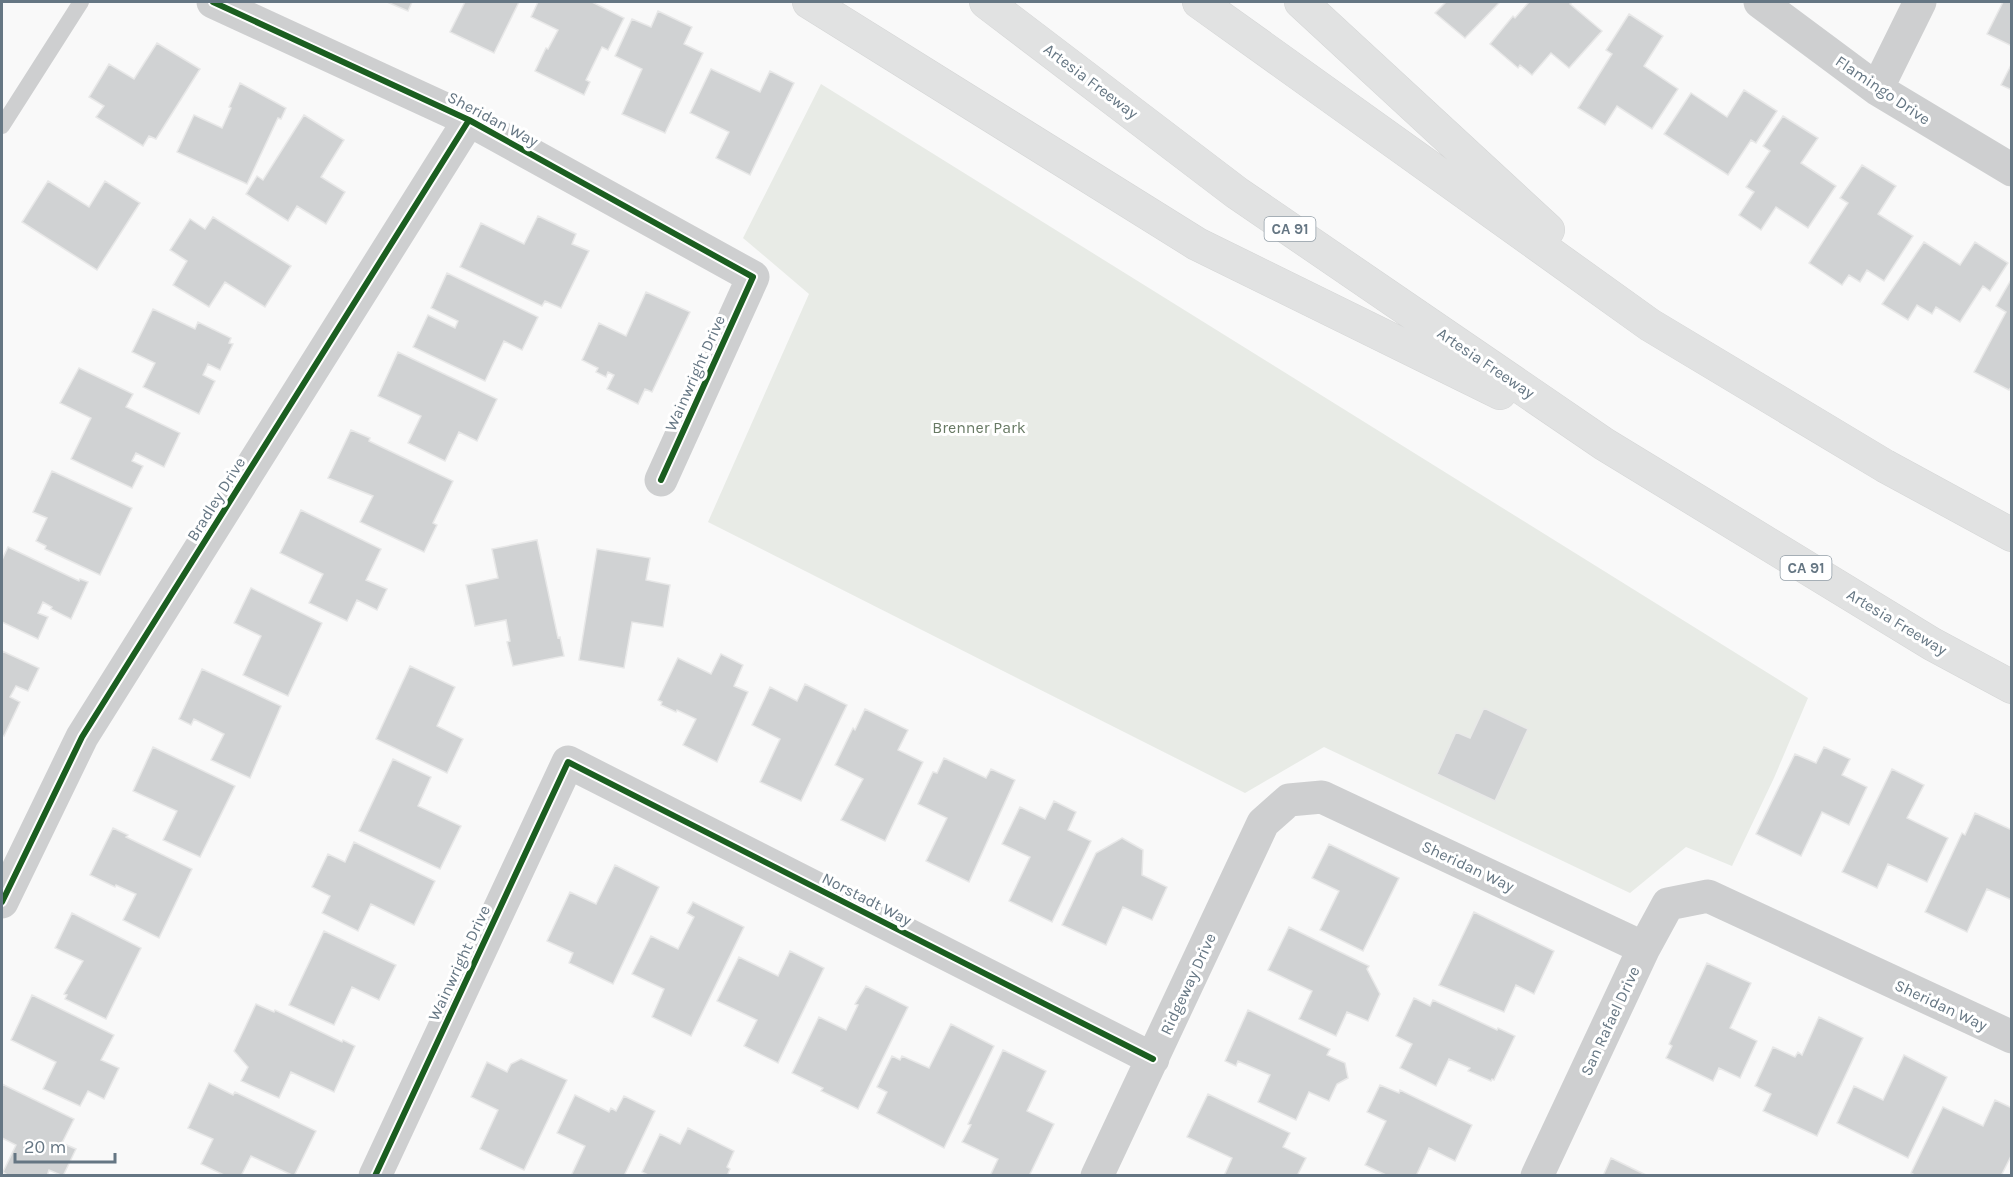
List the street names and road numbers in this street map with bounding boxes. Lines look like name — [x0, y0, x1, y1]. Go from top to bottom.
street label: Artesia Freeway — [1040, 39, 1142, 123]
street label: Flamingo Drive — [1832, 51, 1934, 129]
street label: Sheridan Way — [444, 87, 542, 151]
road number: CA 91 — [1264, 217, 1316, 241]
street label: Wainwright Drive — [661, 312, 729, 434]
street label: Artesia Freeway — [1434, 323, 1539, 403]
street label: Bradley Drive — [183, 454, 249, 544]
road number: CA 91 — [1780, 556, 1832, 580]
street label: Artesia Freeway — [1843, 585, 1951, 660]
street label: Sheridan Way — [1419, 836, 1518, 896]
street label: Norstadt Way — [819, 868, 915, 930]
street label: Wainwright Drive — [424, 902, 494, 1024]
street label: Ridgeway Drive — [1156, 930, 1220, 1038]
street label: San Rafael Drive — [1576, 963, 1644, 1079]
street label: Sheridan Way — [1892, 975, 1991, 1035]

